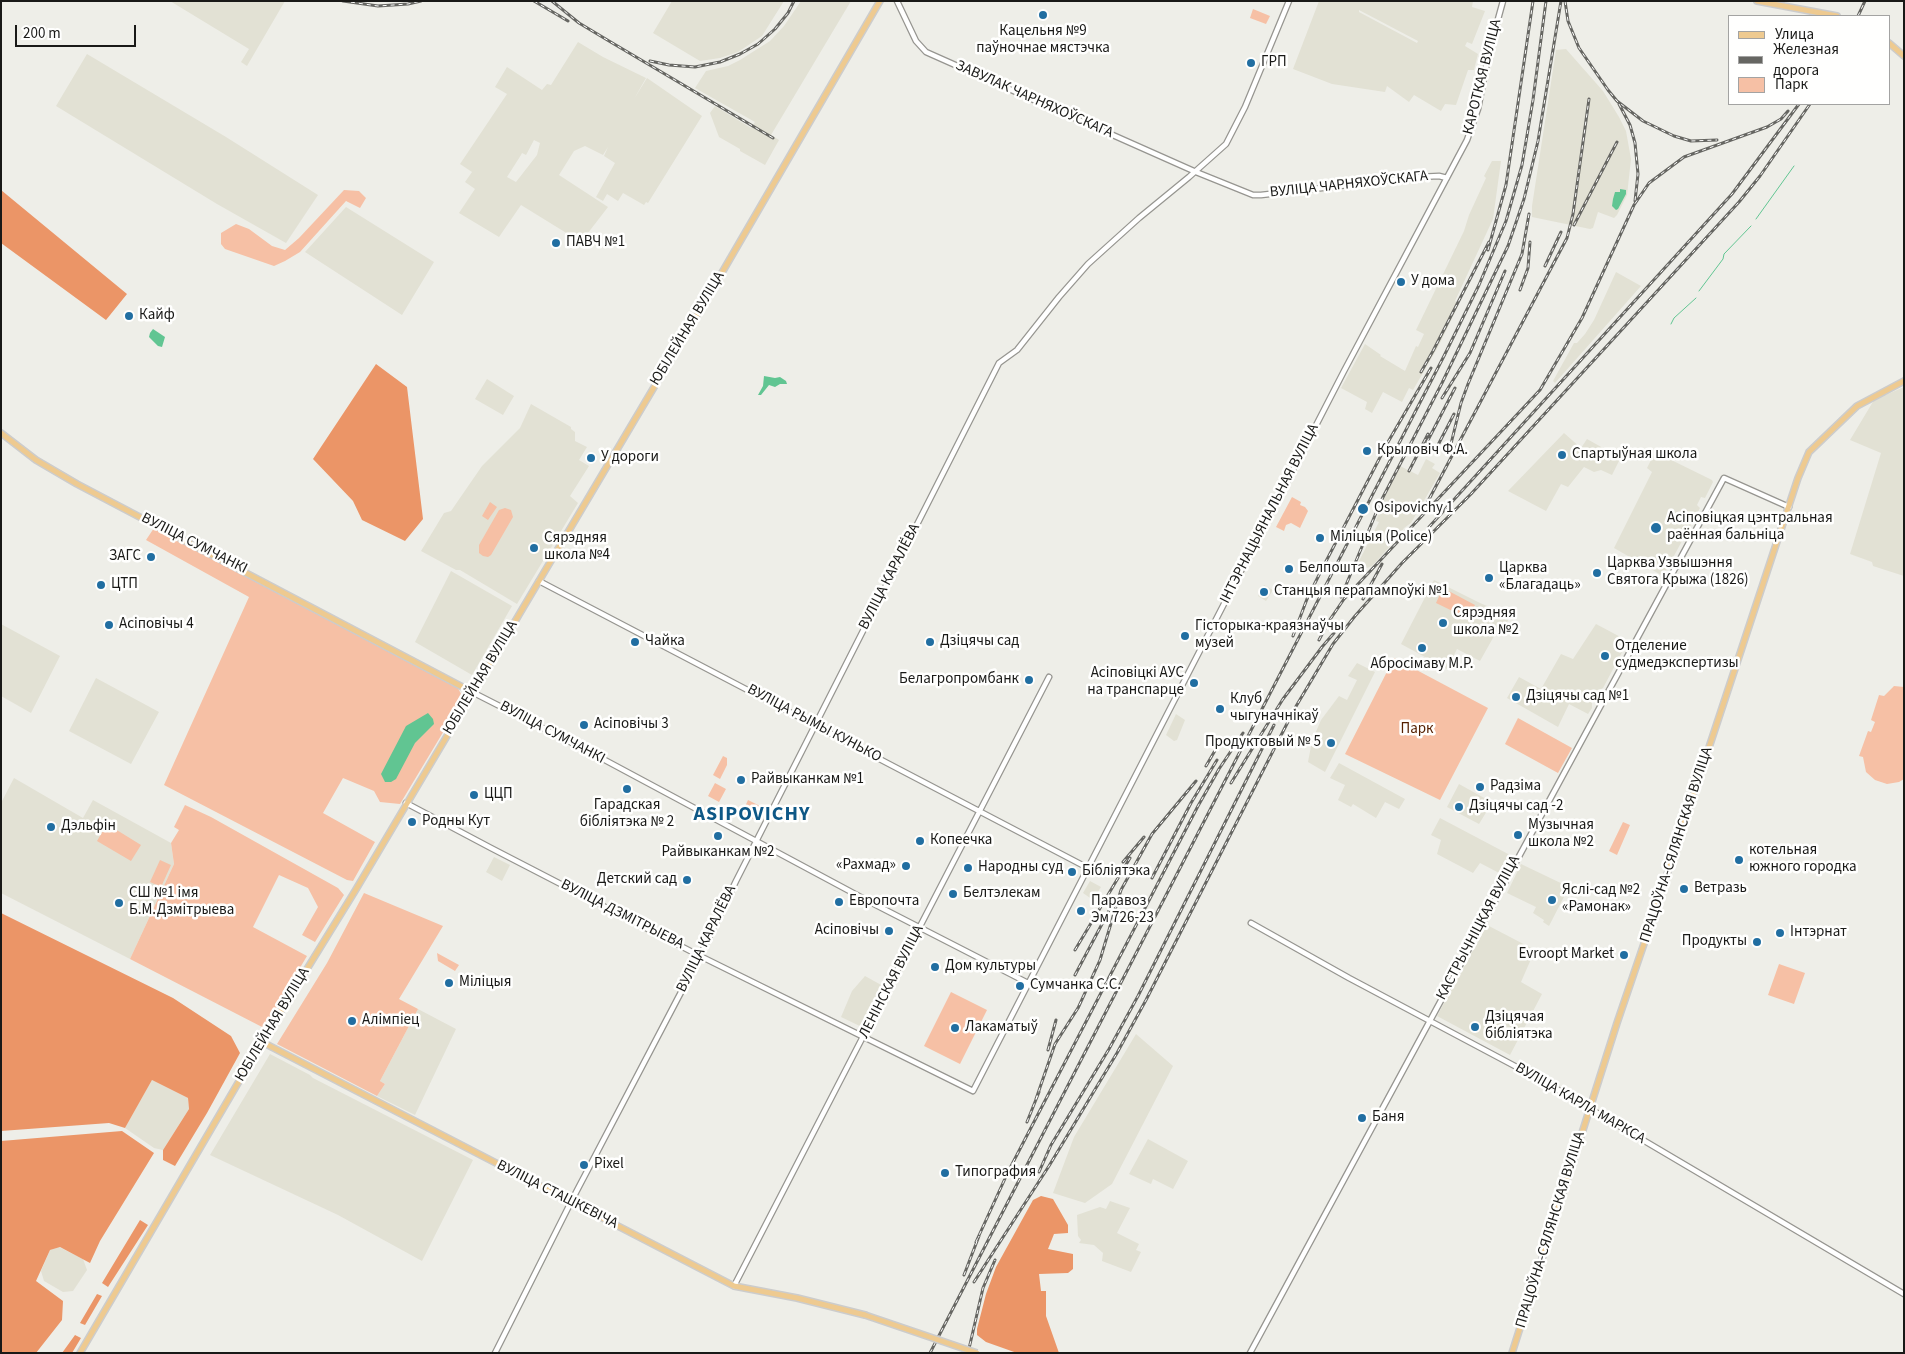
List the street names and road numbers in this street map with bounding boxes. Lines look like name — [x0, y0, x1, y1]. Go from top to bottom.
street label: КАРОТКАЯ ВУЛІЦА — [1460, 17, 1506, 137]
street label: ЗАВУЛАК ЧАРНЯХОЎСКАГА — [952, 57, 1116, 143]
street label: ВУЛІЦА ЧАРНЯХОЎСКАГА — [1269, 168, 1429, 202]
street label: ЮБІЛЕЙНАЯ ВУЛІЦА — [647, 269, 729, 389]
street label: ІНТЭРНАЦЫЯНАЛЬНАЯ ВУЛІЦА — [1217, 421, 1323, 607]
street label: ВУЛІЦА СУМЧАНКІ — [138, 510, 250, 578]
street label: ВУЛІЦА КАРАЛЁВА — [855, 521, 925, 633]
street label: ЮБІЛЕЙНАЯ ВУЛІЦА — [440, 618, 522, 738]
street label: ВУЛІЦА РЫМЫ КУНЬКО — [744, 681, 884, 767]
street label: ВУЛІЦА СУМЧАНКІ — [496, 698, 608, 768]
street label: ПРАЦОЎНА-СЯЛЯНСКАЯ ВУЛІЦА — [1637, 745, 1717, 945]
street label: КАСТРЫЧНІЦКАЯ ВУЛІЦА — [1433, 853, 1525, 1003]
street label: ВУЛІЦА ДЗМІТРЫЕВА — [557, 876, 687, 954]
street label: ВУЛІЦА КАРАЛЁВА — [673, 882, 741, 996]
street label: ЛЕНІНСКАЯ ВУЛІЦА — [856, 922, 928, 1042]
street label: ЮБІЛЕЙНАЯ ВУЛІЦА — [232, 965, 314, 1085]
street label: ВУЛІЦА КАРЛА МАРКСА — [1512, 1059, 1648, 1149]
street label: ПРАЦОЎНА-СЯЛЯНСКАЯ ВУЛІЦА — [1513, 1130, 1589, 1330]
street label: ВУЛІЦА СТАШКЕВІЧА — [494, 1157, 620, 1233]

